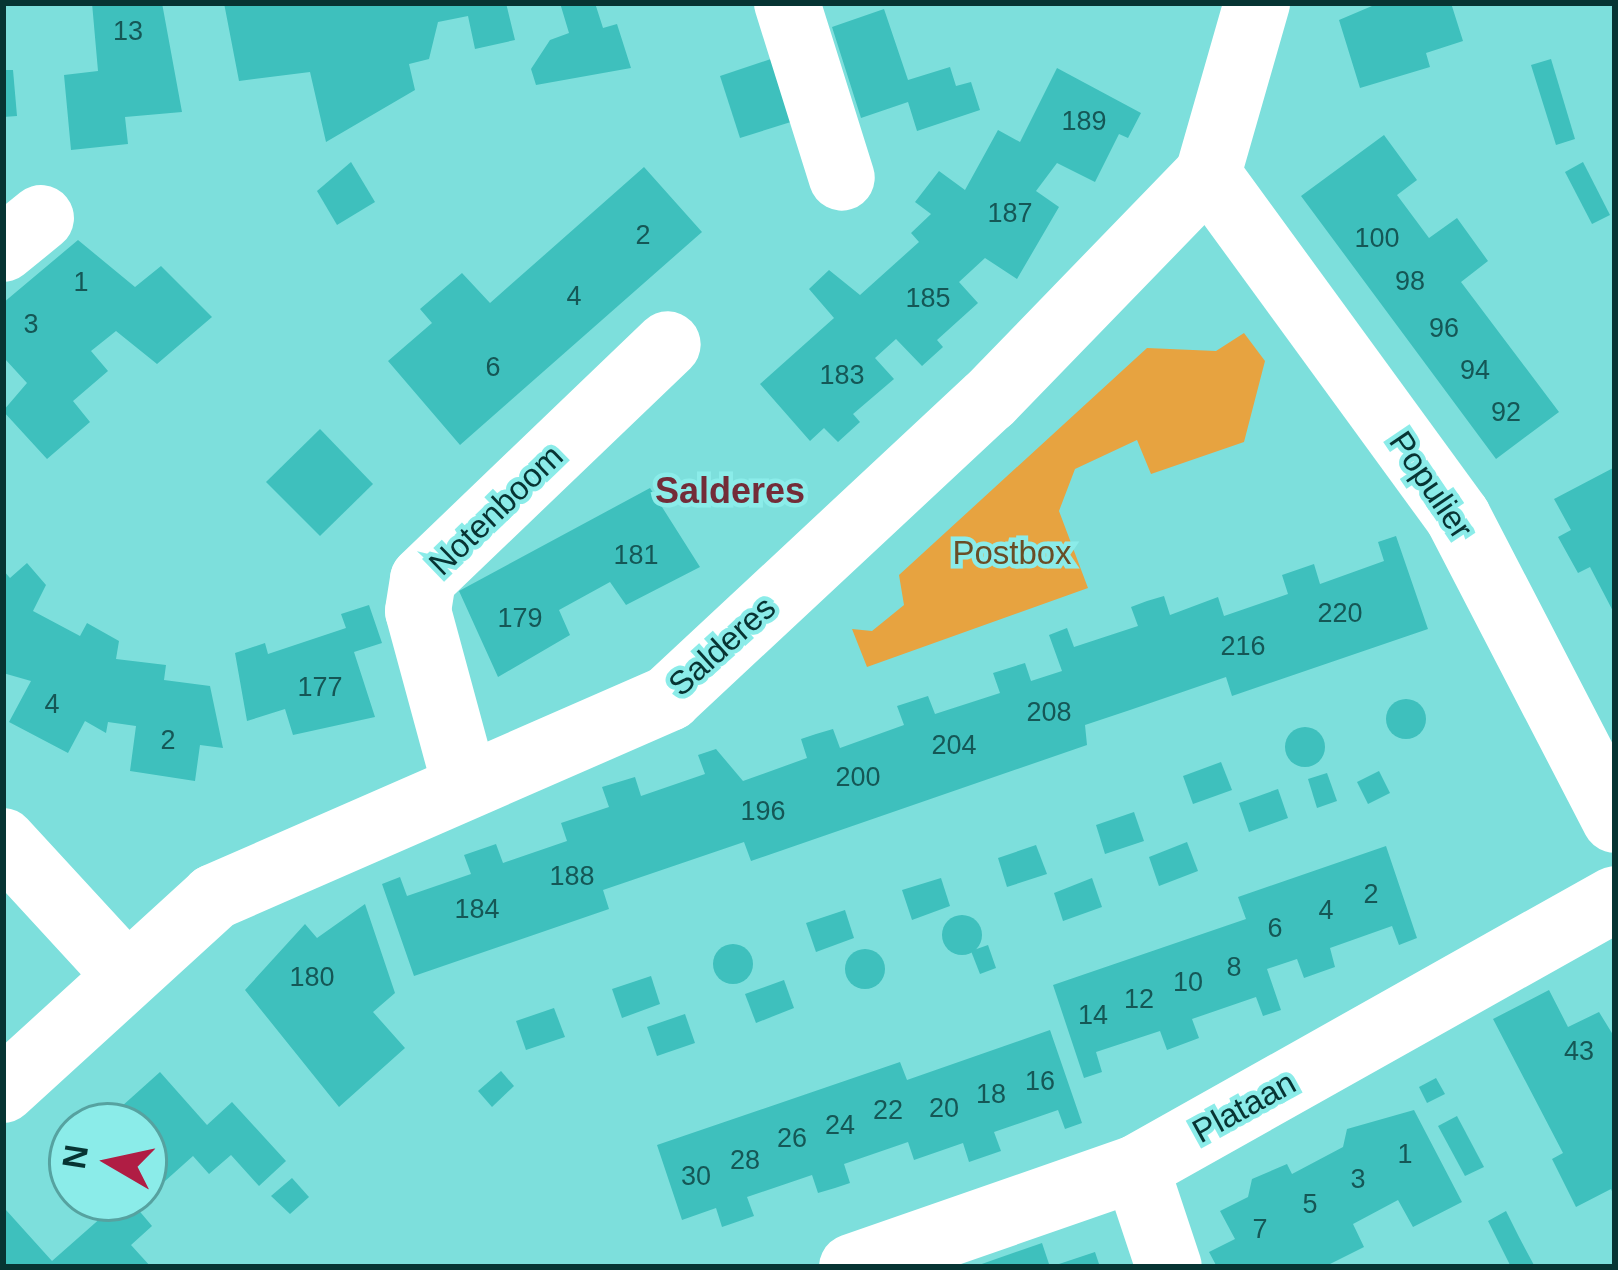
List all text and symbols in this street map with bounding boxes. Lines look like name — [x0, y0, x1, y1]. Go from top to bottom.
house number: 13 — [113, 16, 143, 48]
house number: 189 — [1061, 106, 1107, 138]
house number: 187 — [987, 198, 1033, 230]
house number: 2 — [635, 220, 651, 252]
house number: 100 — [1354, 223, 1400, 255]
house number: 98 — [1395, 266, 1425, 298]
house number: 1 — [73, 267, 89, 299]
house number: 4 — [566, 281, 582, 313]
house number: 185 — [905, 283, 951, 315]
house number: 3 — [23, 309, 39, 341]
house number: 96 — [1429, 313, 1459, 345]
house number: 6 — [485, 352, 501, 384]
house number: 94 — [1460, 355, 1490, 387]
house number: 183 — [819, 360, 865, 392]
house number: 92 — [1491, 397, 1521, 429]
street label: Populier — [1381, 424, 1481, 546]
street label: Notenboom — [421, 437, 571, 583]
district label: Salderes — [655, 469, 805, 513]
park label: Postbox — [952, 533, 1072, 573]
house number: 181 — [613, 540, 659, 572]
street label: Salderes — [660, 588, 784, 704]
house number: 220 — [1317, 598, 1363, 630]
house number: 179 — [497, 603, 543, 635]
house number: 216 — [1220, 631, 1266, 663]
house number: 177 — [297, 672, 343, 704]
house number: 4 — [44, 689, 60, 721]
house number: 208 — [1026, 697, 1072, 729]
house number: 2 — [160, 725, 176, 757]
house number: 204 — [931, 730, 977, 762]
house number: 200 — [835, 762, 881, 794]
house number: 196 — [740, 796, 786, 828]
house number: 188 — [549, 861, 595, 893]
house number: 2 — [1363, 879, 1379, 911]
house number: 184 — [454, 894, 500, 926]
house number: 4 — [1318, 895, 1334, 927]
house number: 6 — [1267, 913, 1283, 945]
house number: 8 — [1226, 952, 1242, 984]
house number: 180 — [289, 962, 335, 994]
house number: 10 — [1173, 967, 1203, 999]
house number: 12 — [1124, 984, 1154, 1016]
house number: 14 — [1078, 1000, 1108, 1032]
house number: 43 — [1564, 1036, 1594, 1068]
street label: Plataan — [1185, 1063, 1303, 1151]
house number: 16 — [1025, 1066, 1055, 1098]
house number: 18 — [976, 1079, 1006, 1111]
house number: 20 — [929, 1093, 959, 1125]
house number: 22 — [873, 1095, 903, 1127]
north arrow — [48, 1102, 168, 1222]
house number: 24 — [825, 1110, 855, 1142]
house number: 26 — [777, 1123, 807, 1155]
house number: 1 — [1397, 1139, 1413, 1171]
text: N — [55, 1142, 95, 1171]
house number: 28 — [730, 1145, 760, 1177]
house number: 30 — [681, 1161, 711, 1193]
house number: 3 — [1350, 1164, 1366, 1196]
house number: 5 — [1302, 1189, 1318, 1221]
house number: 7 — [1252, 1214, 1268, 1246]

